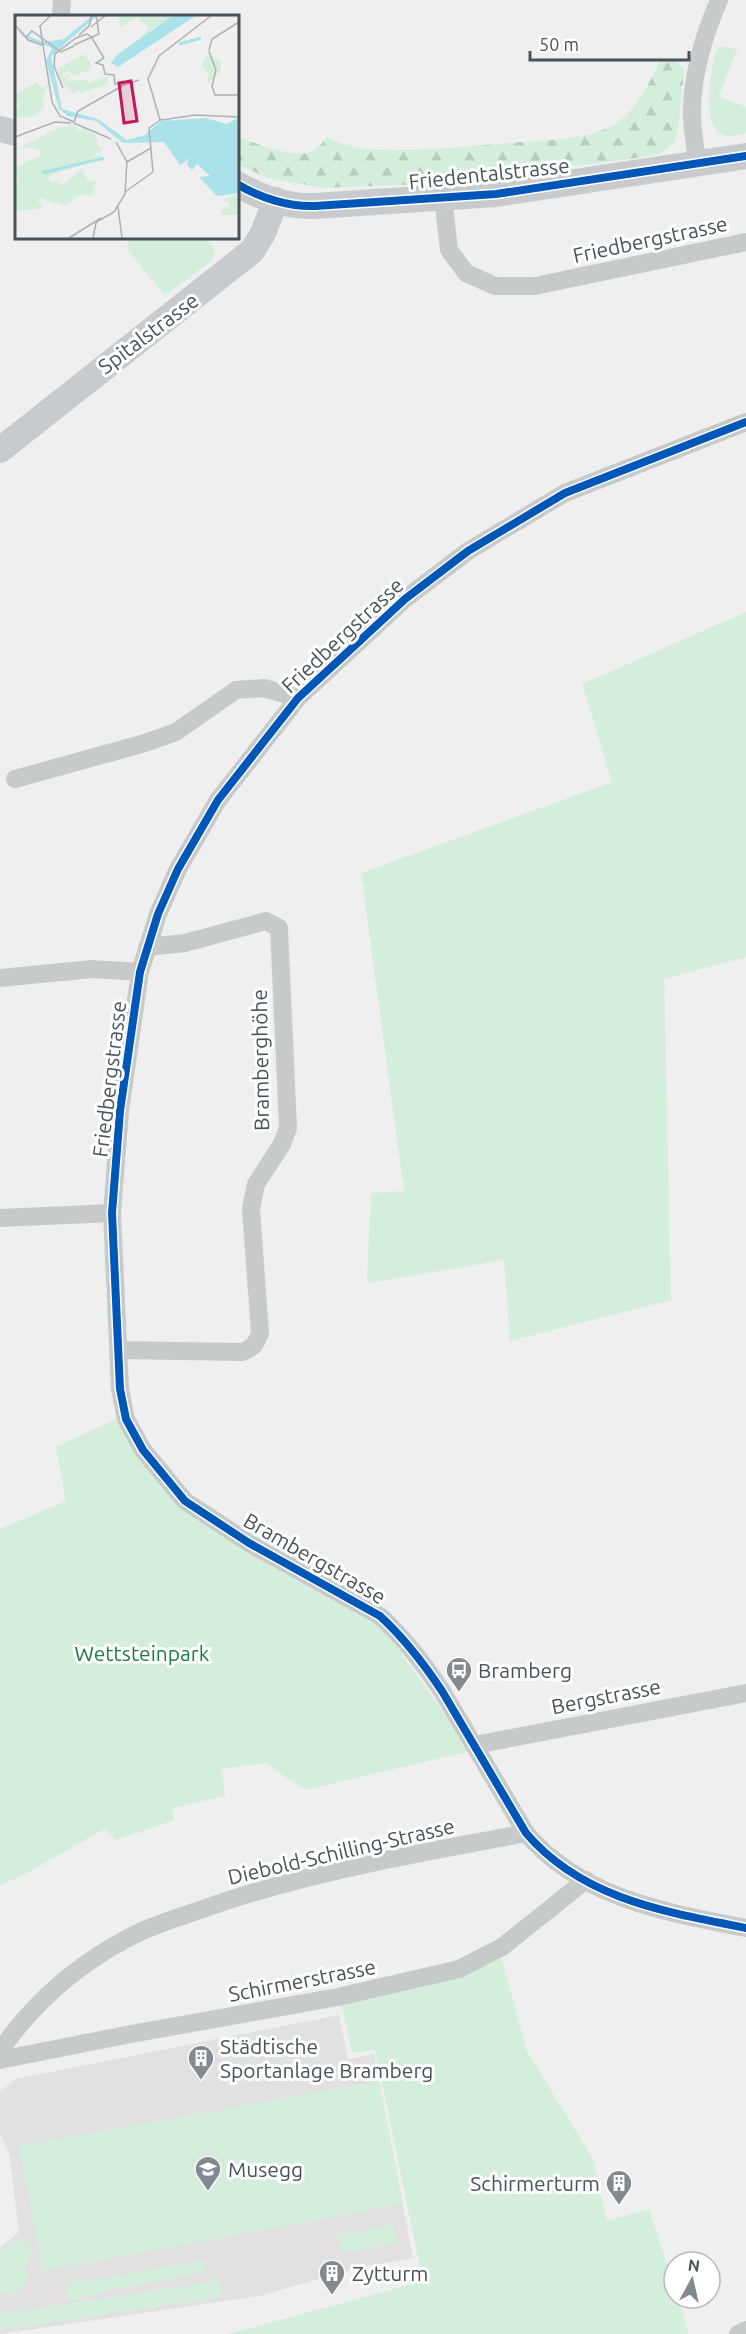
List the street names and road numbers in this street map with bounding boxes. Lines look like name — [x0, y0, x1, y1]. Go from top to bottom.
street label: Friedentalstrasse — [407, 153, 571, 193]
street label: Friedbergstrasse — [571, 211, 729, 267]
street label: Spitalstrasse — [93, 288, 203, 378]
street label: Friedbergstrasse — [276, 573, 408, 697]
street label: Bramberghöhe — [247, 989, 273, 1131]
street label: Friedbergstrasse — [87, 999, 131, 1159]
street label: Brambergstrasse — [240, 1508, 390, 1608]
street label: Bergstrasse — [549, 1674, 663, 1718]
street label: Diebold-Schilling-Strasse — [225, 1813, 457, 1889]
street label: Schirmerstrasse — [226, 1954, 378, 2006]

